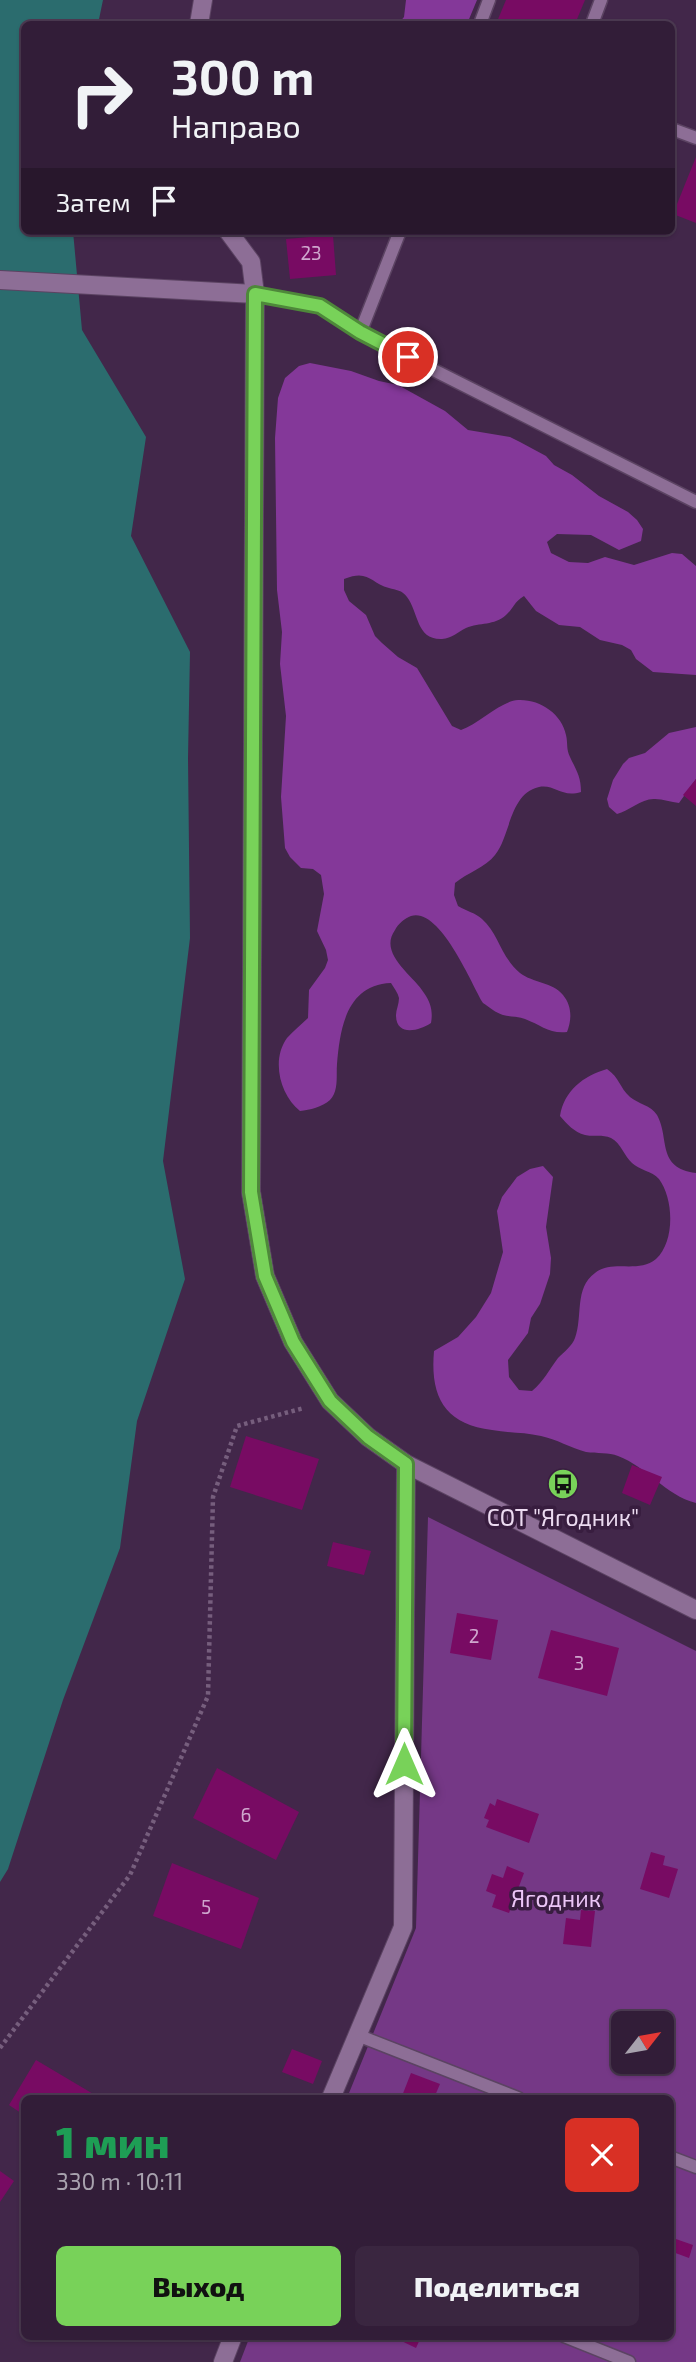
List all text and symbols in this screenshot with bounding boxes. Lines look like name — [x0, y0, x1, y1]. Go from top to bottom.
text: 300 m — [171, 46, 314, 105]
icon: right — [56, 49, 147, 140]
text: Направо — [171, 106, 301, 144]
icon: arrive — [145, 182, 183, 220]
text: Затем — [56, 186, 131, 217]
house number: 23 — [300, 241, 322, 264]
pin — [378, 327, 438, 387]
icon: arrive — [389, 338, 427, 376]
bus stop icon: СОТ "Ягодник" — [546, 1467, 580, 1501]
place label: СОТ "Ягодник" — [487, 1503, 639, 1531]
house number: 2 — [469, 1624, 479, 1647]
house number: 3 — [574, 1651, 584, 1674]
position arrow — [367, 1727, 441, 1801]
house number: 6 — [241, 1803, 251, 1826]
park label: Ягодник — [511, 1884, 601, 1912]
house number: 5 — [201, 1895, 211, 1918]
north arrow — [611, 2011, 674, 2074]
map controls — [611, 2011, 674, 2074]
text: 1 мин — [56, 2116, 170, 2166]
button: close — [565, 2118, 639, 2192]
text: 330 m · 10:11 — [56, 2167, 183, 2195]
button: Выход — [56, 2246, 341, 2326]
button: Поделиться — [355, 2246, 639, 2326]

